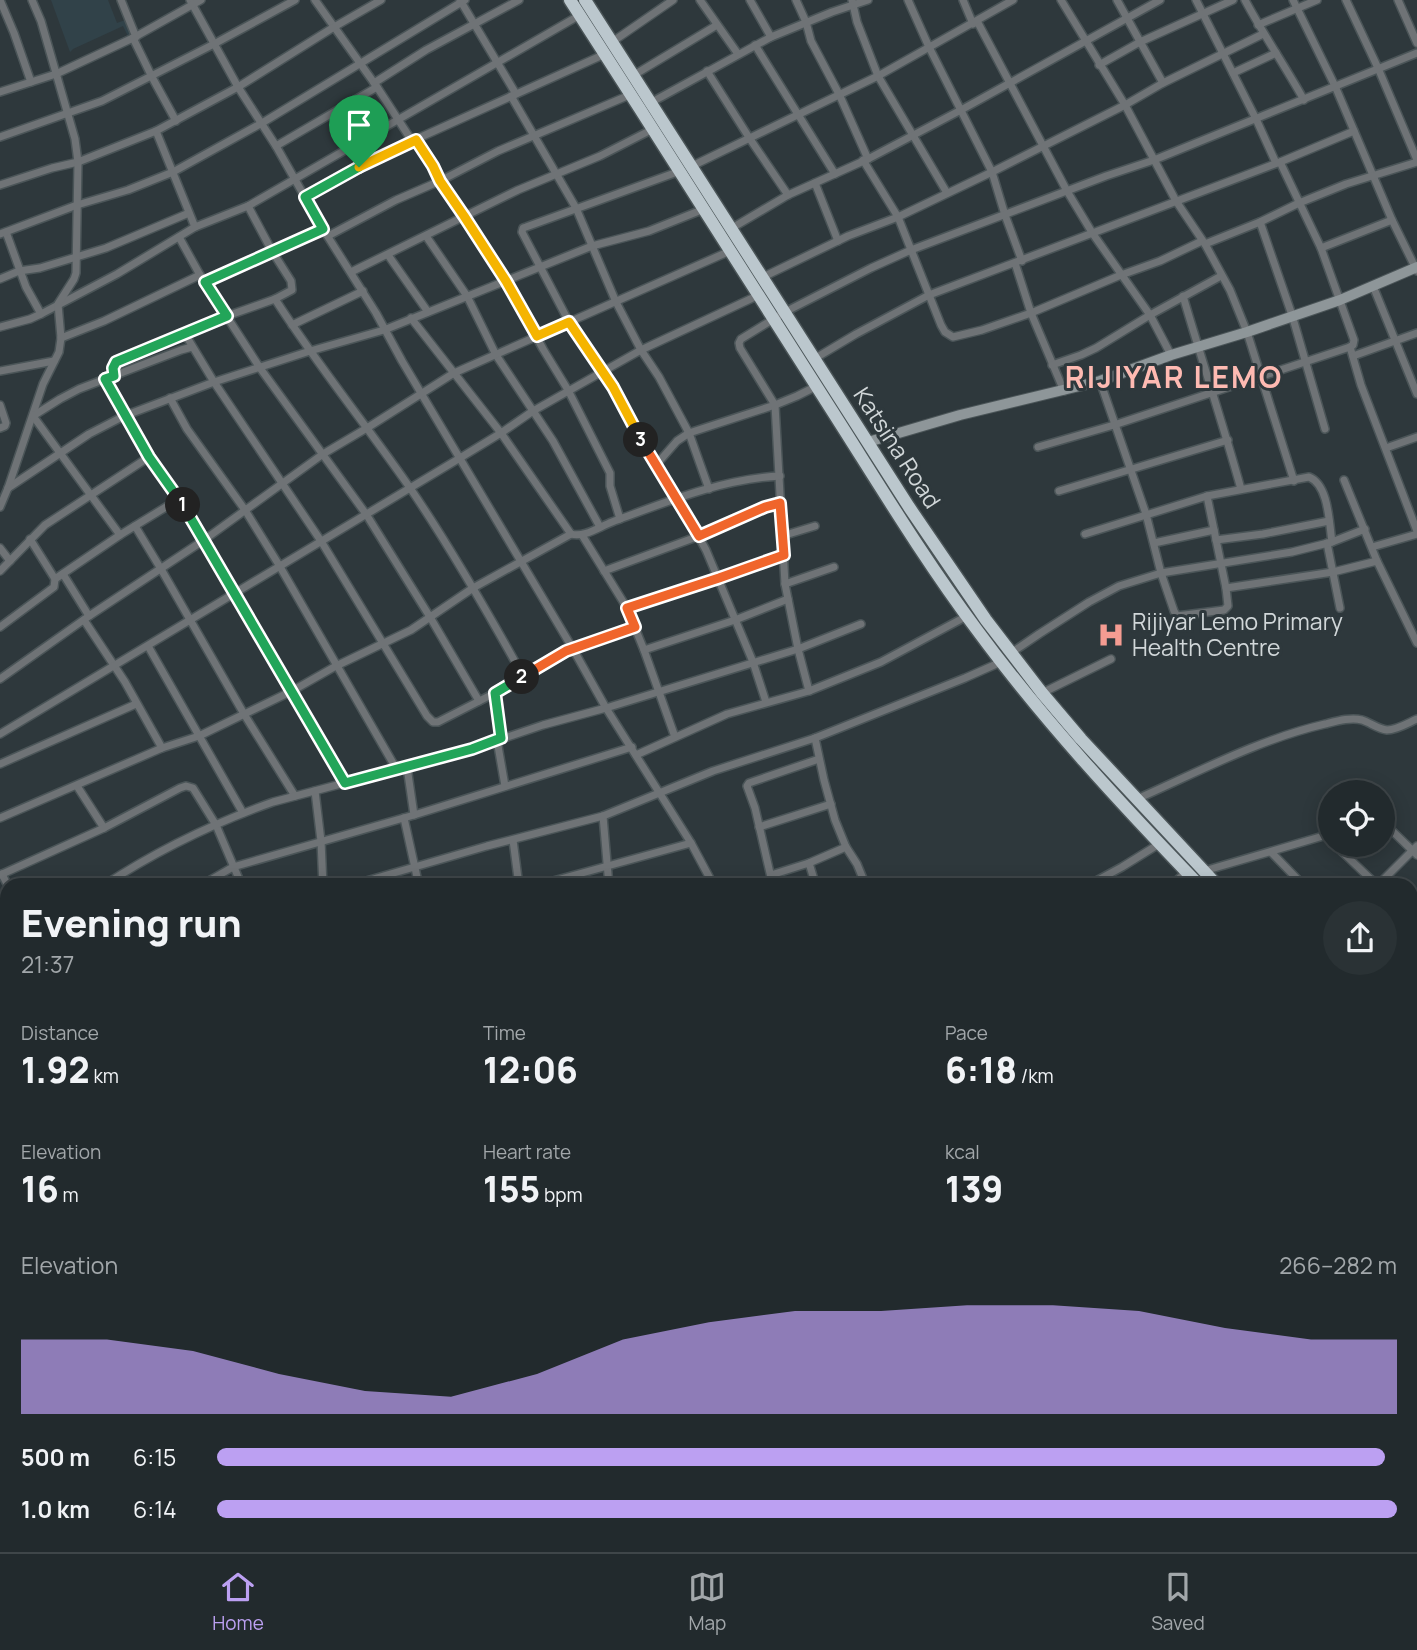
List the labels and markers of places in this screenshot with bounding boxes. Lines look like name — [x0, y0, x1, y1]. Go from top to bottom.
pin — [329, 95, 389, 167]
pin: 3 — [624, 422, 658, 458]
pin: 1 — [166, 488, 200, 522]
place label: Rijiyar Lemo Primary Health Centre — [1132, 605, 1343, 663]
hospital icon: Rijiyar Lemo Primary Health Centre — [1096, 620, 1126, 650]
pin: 2 — [504, 660, 540, 694]

